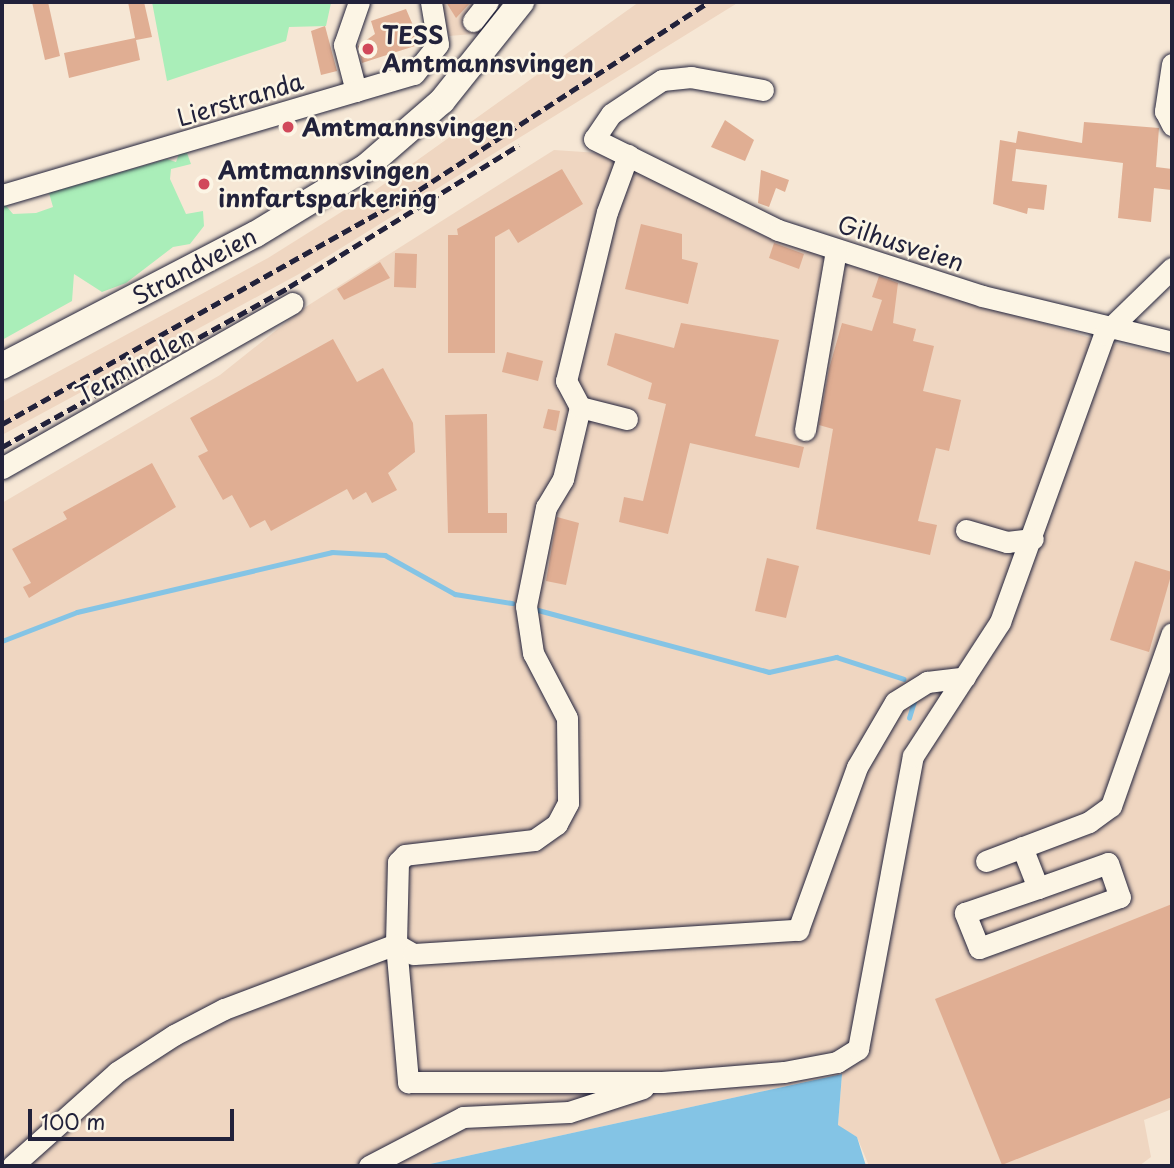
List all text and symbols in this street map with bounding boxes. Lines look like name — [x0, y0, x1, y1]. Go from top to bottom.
place label: TESS Amtmannsvingen — [382, 21, 594, 77]
marker: TESS Amtmannsvingen — [360, 41, 376, 57]
street label: Lierstranda — [173, 66, 307, 132]
place label: Amtmannsvingen — [302, 113, 514, 141]
marker: Amtmannsvingen — [280, 119, 296, 135]
place label: Amtmannsvingen innfartsparkering — [218, 156, 437, 212]
marker: Amtmannsvingen innfartsparkering — [196, 176, 212, 192]
street label: Gilhusveien — [834, 209, 968, 277]
street label: Strandveien — [127, 221, 261, 311]
street label: Terminalen — [71, 321, 199, 409]
scale bar — [32, 1094, 238, 1138]
text: 100 m — [41, 1105, 105, 1137]

